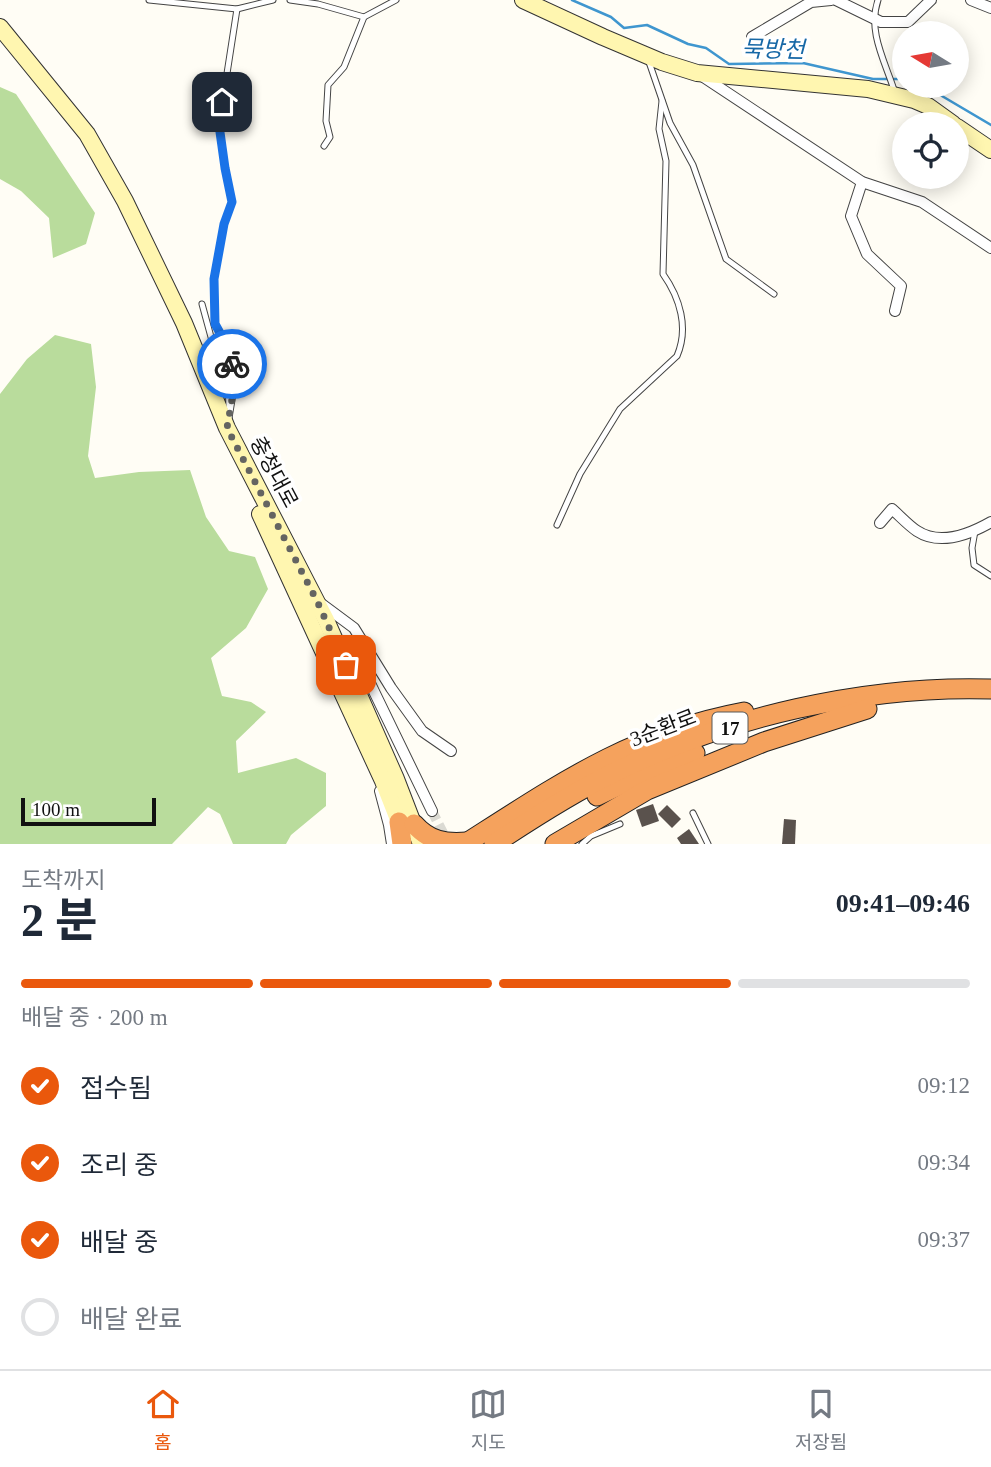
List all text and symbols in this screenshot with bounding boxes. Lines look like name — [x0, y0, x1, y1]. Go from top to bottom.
north arrow — [892, 21, 970, 98]
map controls — [892, 21, 969, 189]
water label: 묵방천 — [741, 36, 808, 63]
pin — [192, 72, 252, 132]
icon: home — [203, 83, 241, 121]
button: locate — [892, 112, 969, 189]
courier — [197, 329, 267, 399]
icon: bike — [213, 345, 251, 383]
street label: 충청대로 — [245, 432, 303, 512]
pin — [316, 635, 376, 695]
icon: bag — [327, 646, 365, 684]
street label: 3순환로 — [627, 705, 699, 751]
road number: 17 — [712, 712, 748, 744]
scale bar — [21, 795, 156, 827]
text: 100 m — [32, 799, 80, 820]
text: 도착까지 — [21, 868, 106, 893]
text: 09:41–09:46 — [836, 889, 970, 918]
text: 2 분 — [21, 895, 98, 946]
text: 배달 중 · 200 m — [21, 1005, 168, 1030]
icon: check — [21, 1067, 59, 1105]
text: 09:12 — [918, 1073, 970, 1098]
text: 접수됨 — [80, 1074, 152, 1103]
icon: check — [21, 1144, 59, 1182]
text: 09:34 — [918, 1150, 970, 1175]
text: 조리 중 — [80, 1151, 158, 1180]
icon: check — [21, 1221, 59, 1259]
text: 09:37 — [918, 1227, 970, 1252]
text: 배달 중 — [80, 1228, 158, 1257]
text: 배달 완료 — [80, 1305, 182, 1334]
tab: 홈 — [144, 1385, 182, 1454]
tab: 지도 — [469, 1385, 507, 1454]
tab: 저장됨 — [795, 1385, 847, 1454]

